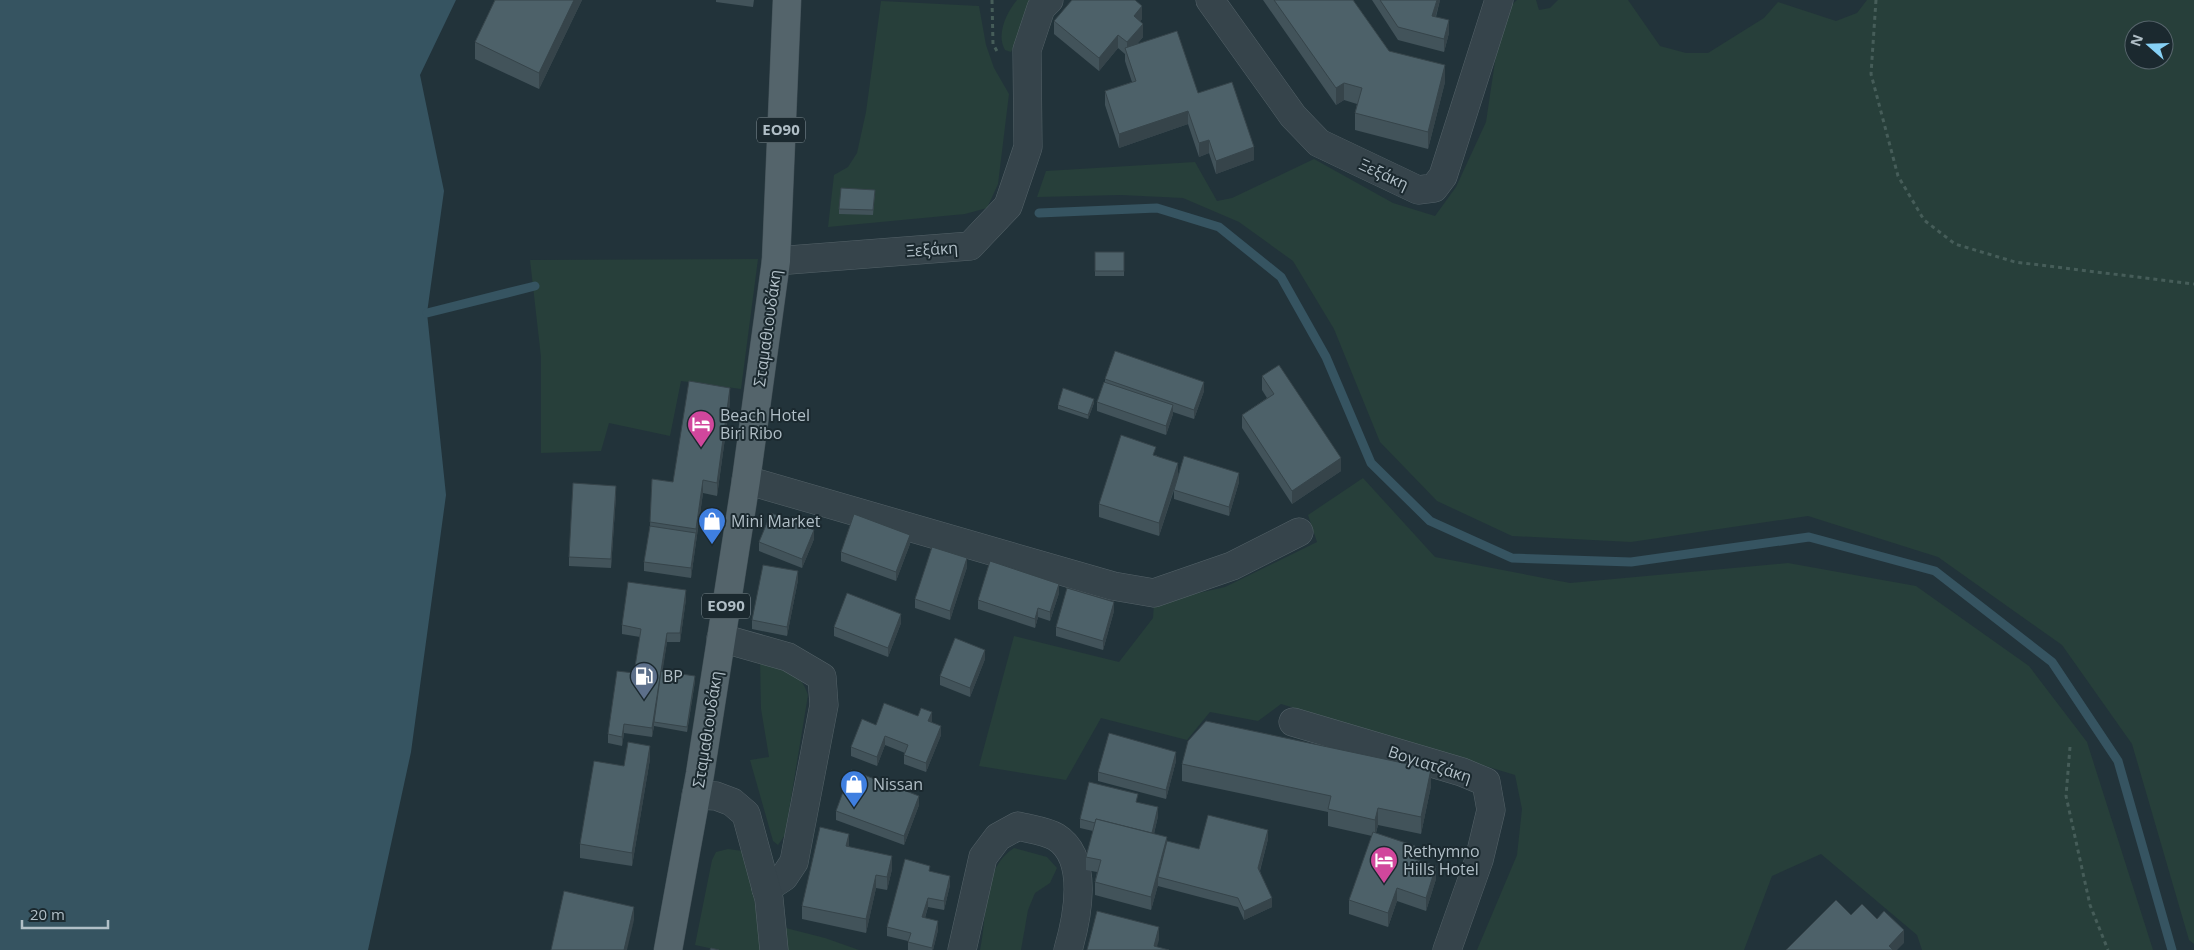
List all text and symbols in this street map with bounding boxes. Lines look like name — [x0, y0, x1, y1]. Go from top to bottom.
north arrow — [2124, 20, 2174, 70]
text: N — [2125, 32, 2147, 49]
road number: ΕΟ90 — [757, 118, 805, 142]
street label: Ξεξάκη — [1356, 153, 1412, 195]
street label: Ξεξάκη — [905, 236, 959, 262]
street label: Σταμαθιουδάκη — [748, 268, 786, 388]
place label: Beach Hotel Biri Ribo — [720, 404, 810, 444]
hotel icon: Beach Hotel Biri Ribo — [686, 409, 716, 448]
shop icon: Mini Market — [697, 506, 727, 545]
place label: Mini Market — [731, 510, 821, 532]
road number: ΕΟ90 — [702, 594, 750, 618]
fuel station icon: BP — [629, 661, 659, 700]
place label: BP — [663, 665, 683, 687]
street label: Σταμαθιουδάκη — [687, 669, 727, 789]
street label: Βογιατζάκη — [1385, 740, 1475, 788]
shop icon: Nissan — [839, 769, 869, 808]
place label: Nissan — [873, 773, 923, 795]
place label: Rethymno Hills Hotel — [1403, 840, 1480, 880]
hotel icon: Rethymno Hills Hotel — [1369, 845, 1399, 884]
scale bar — [22, 898, 109, 930]
text: 20 m — [30, 904, 65, 924]

